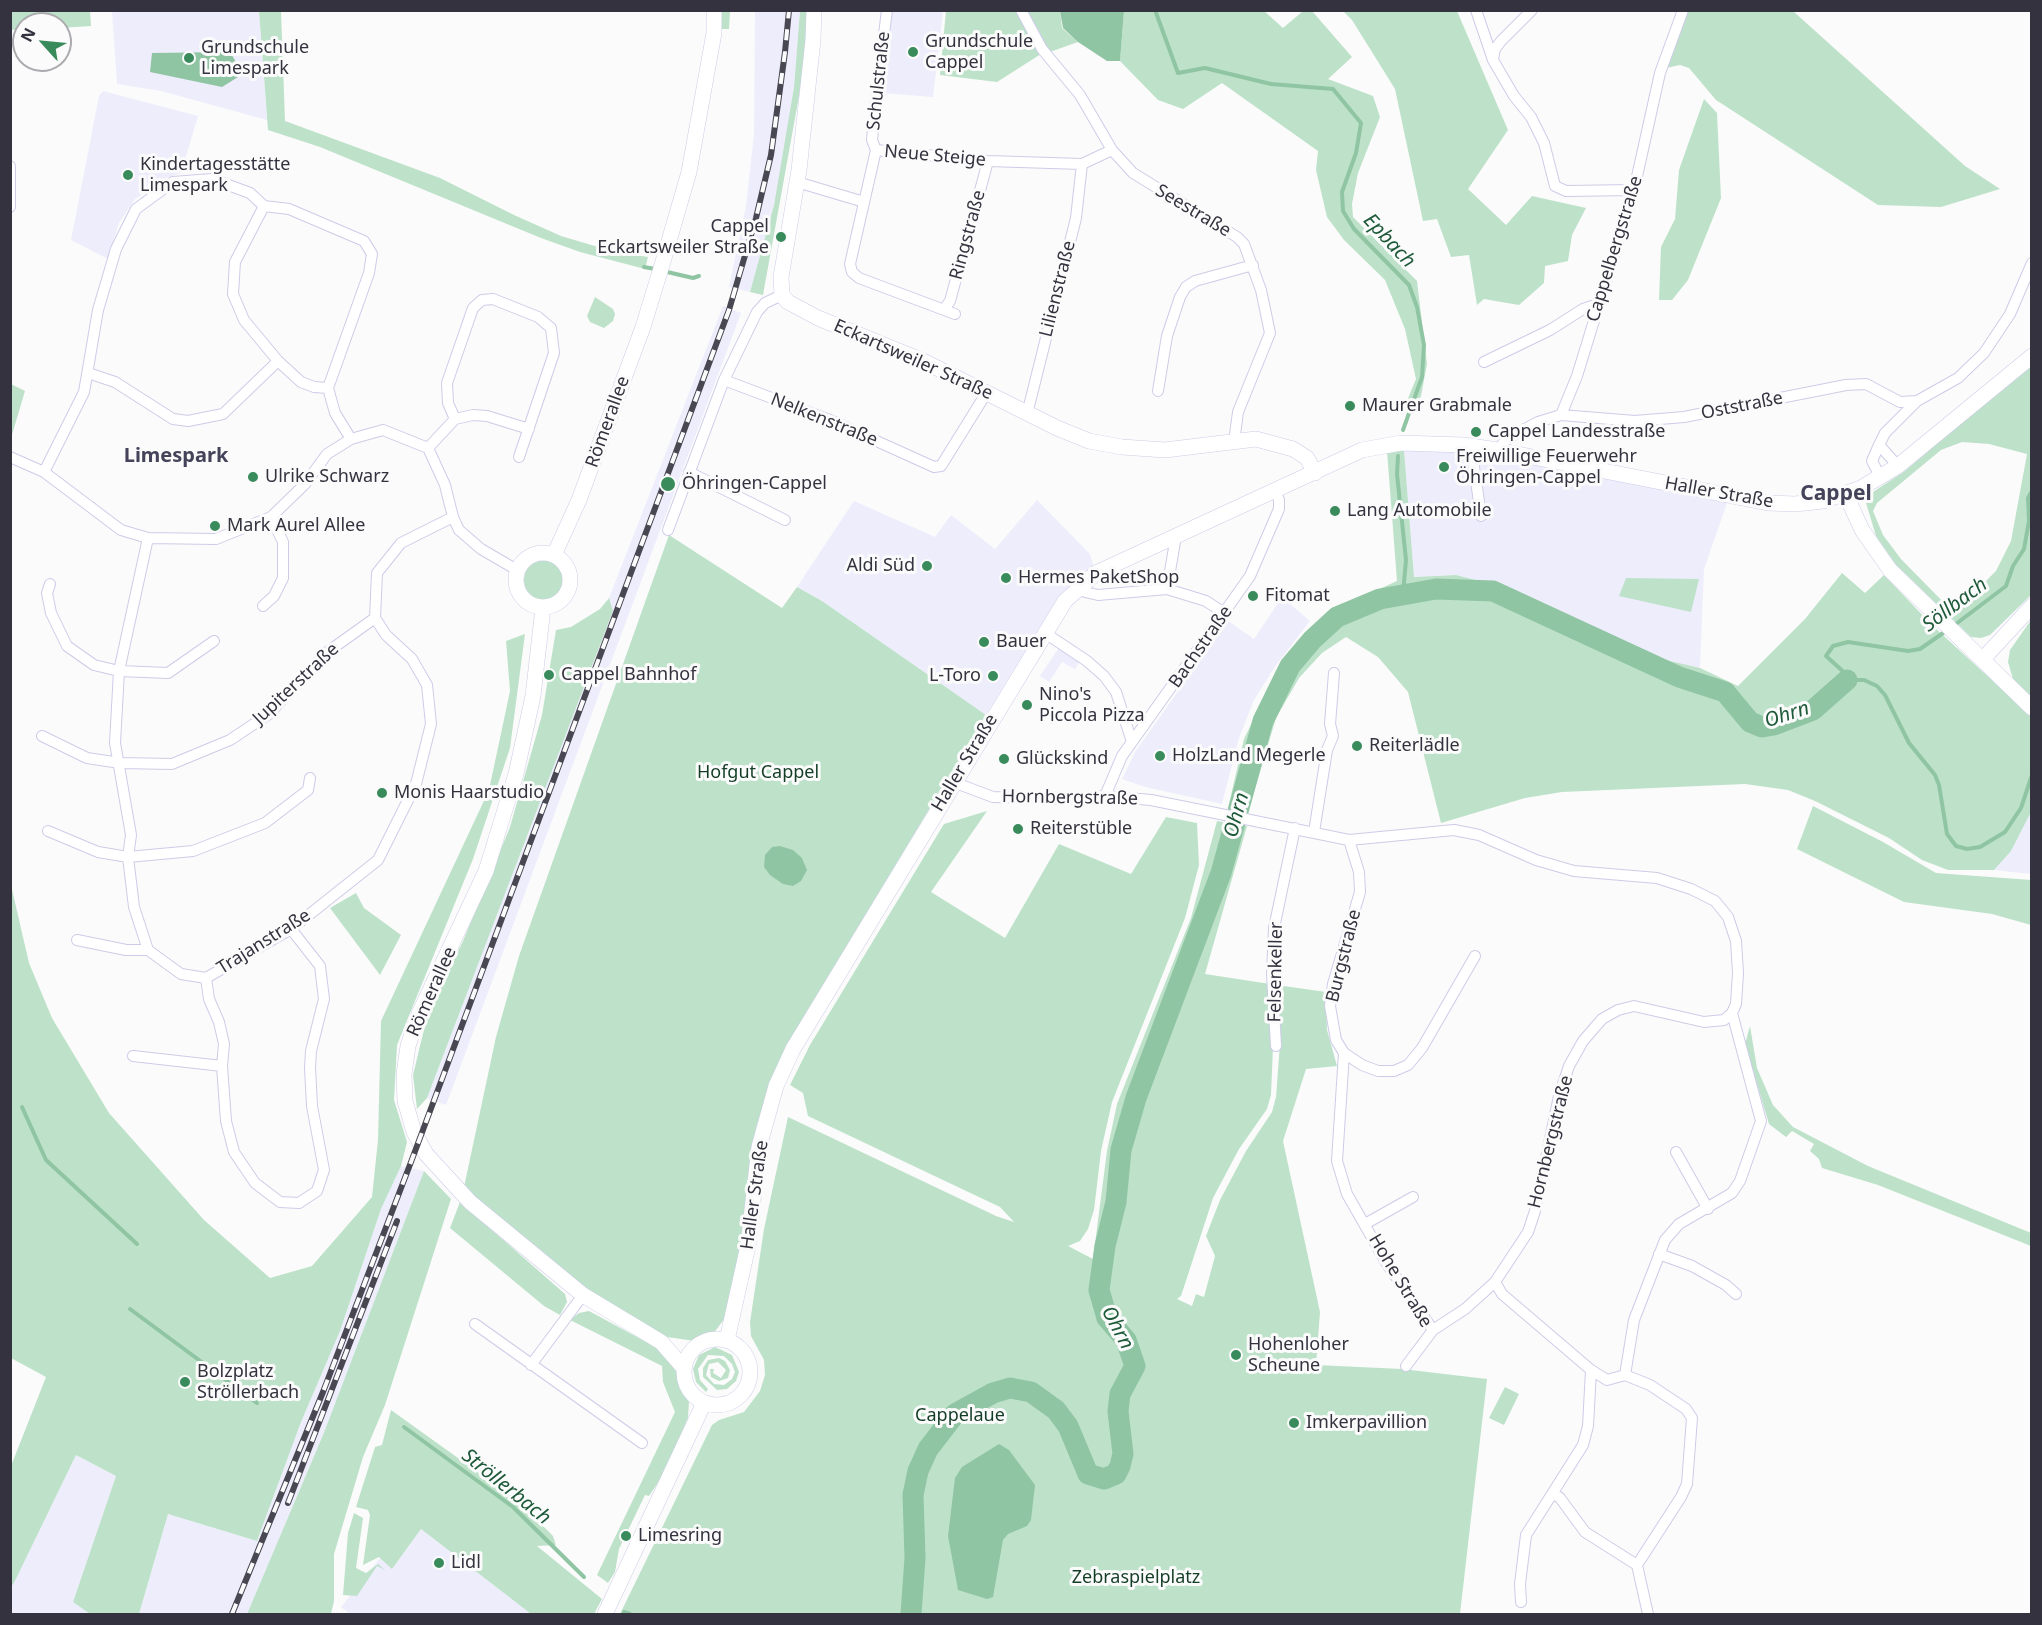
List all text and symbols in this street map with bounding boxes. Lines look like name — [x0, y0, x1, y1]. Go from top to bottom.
north arrow — [12, 12, 72, 72]
text: N — [15, 24, 40, 46]
street label: Schulstraße — [863, 31, 895, 131]
place label: Grundschule Cappel — [925, 31, 1033, 74]
place label: Grundschule Limespark — [201, 37, 309, 80]
marker: Grundschule Cappel — [906, 45, 920, 59]
marker: Grundschule Limespark — [182, 51, 196, 65]
street label: Neue Steige — [883, 141, 987, 171]
place label: Kindertagesstätte Limespark — [140, 154, 290, 196]
marker: Kindertagesstätte Limespark — [121, 168, 135, 182]
street label: Cappelbergstraße — [1582, 173, 1648, 325]
street label: Seestraße — [1151, 180, 1235, 242]
street label: Ringstraße — [946, 188, 990, 282]
water label: Epbach — [1358, 209, 1420, 273]
place label: Cappel Eckartsweiler Straße — [597, 216, 769, 258]
marker: Cappel Eckartsweiler Straße — [774, 230, 788, 244]
street label: Lilienstraße — [1036, 239, 1080, 339]
street label: Eckartsweiler Straße — [830, 315, 996, 405]
street label: Römerallee — [581, 373, 635, 471]
street label: Oststraße — [1699, 387, 1785, 425]
street label: Nelkenstraße — [767, 389, 881, 451]
place label: Maurer Grabmale — [1362, 395, 1512, 417]
marker: Maurer Grabmale — [1343, 399, 1357, 413]
place label: Cappel Landesstraße — [1488, 421, 1665, 443]
marker: Cappel Landesstraße — [1469, 425, 1483, 439]
district label: Limespark — [124, 444, 228, 468]
place label: Freiwillige Feuerwehr Öhringen-Cappel — [1456, 446, 1637, 488]
marker: Freiwillige Feuerwehr Öhringen-Cappel — [1437, 460, 1451, 474]
place label: Ulrike Schwarz — [265, 466, 389, 488]
marker: Ulrike Schwarz — [246, 470, 260, 484]
place label: Öhringen-Cappel — [682, 473, 827, 495]
street label: Haller Straße — [1663, 473, 1775, 513]
marker: Öhringen-Cappel — [659, 475, 677, 493]
district label: Cappel — [1800, 481, 1872, 507]
place label: Lang Automobile — [1347, 500, 1492, 522]
marker: Lang Automobile — [1328, 504, 1342, 518]
place label: Mark Aurel Allee — [227, 515, 365, 537]
marker: Mark Aurel Allee — [208, 519, 222, 533]
place label: Aldi Süd — [846, 555, 915, 577]
marker: Aldi Süd — [920, 559, 934, 573]
place label: Hermes PaketShop — [1018, 567, 1179, 589]
marker: Hermes PaketShop — [999, 571, 1013, 585]
water label: Söllbach — [1918, 573, 1992, 637]
place label: Fitomat — [1265, 585, 1330, 607]
marker: Fitomat — [1246, 589, 1260, 603]
street label: Bachstraße — [1165, 602, 1237, 692]
place label: Bauer — [996, 631, 1047, 653]
marker: Bauer — [977, 635, 991, 649]
street label: Jupiterstraße — [249, 639, 343, 729]
place label: Cappel Bahnhof — [561, 664, 696, 686]
place label: L-Toro — [929, 665, 981, 687]
marker: Cappel Bahnhof — [542, 668, 556, 682]
marker: L-Toro — [986, 669, 1000, 683]
place label: Nino's Piccola Pizza — [1039, 684, 1145, 726]
water label: Ohrn — [1762, 697, 1812, 733]
marker: Nino's Piccola Pizza — [1020, 698, 1034, 712]
street label: Haller Straße — [927, 710, 1003, 816]
place label: Reiterlädle — [1369, 735, 1460, 757]
marker: Reiterlädle — [1350, 739, 1364, 753]
place label: HolzLand Megerle — [1172, 745, 1326, 767]
place label: Glückskind — [1016, 748, 1108, 770]
marker: HolzLand Megerle — [1153, 749, 1167, 763]
marker: Glückskind — [997, 752, 1011, 766]
park label: Hofgut Cappel — [697, 762, 819, 784]
place label: Monis Haarstudio — [394, 782, 544, 804]
marker: Monis Haarstudio — [375, 786, 389, 800]
street label: Hornbergstraße — [1002, 786, 1138, 810]
water label: Ohrn — [1220, 790, 1254, 840]
place label: Reiterstüble — [1030, 818, 1132, 840]
marker: Reiterstüble — [1011, 822, 1025, 836]
street label: Trajanstraße — [213, 905, 315, 979]
street label: Burgstraße — [1322, 907, 1366, 1005]
street label: Felsenkeller — [1264, 921, 1288, 1023]
street label: Römerallee — [403, 944, 461, 1040]
street label: Hornbergstraße — [1524, 1073, 1578, 1211]
street label: Haller Straße — [737, 1139, 773, 1251]
street label: Hohe Straße — [1364, 1230, 1436, 1332]
water label: Ohrn — [1096, 1302, 1138, 1354]
place label: Hohenloher Scheune — [1248, 1334, 1349, 1376]
marker: Hohenloher Scheune — [1229, 1348, 1243, 1362]
place label: Bolzplatz Ströllerbach — [197, 1361, 299, 1404]
marker: Bolzplatz Ströllerbach — [178, 1375, 192, 1389]
park label: Cappelaue — [915, 1405, 1005, 1427]
place label: Imkerpavillion — [1306, 1412, 1427, 1434]
marker: Imkerpavillion — [1287, 1416, 1301, 1430]
water label: Ströllerbach — [457, 1444, 555, 1530]
place label: Limesring — [638, 1525, 722, 1547]
marker: Limesring — [619, 1529, 633, 1543]
place label: Lidl — [451, 1552, 481, 1574]
marker: Lidl — [432, 1556, 446, 1570]
park label: Zebraspielplatz — [1072, 1567, 1200, 1589]

